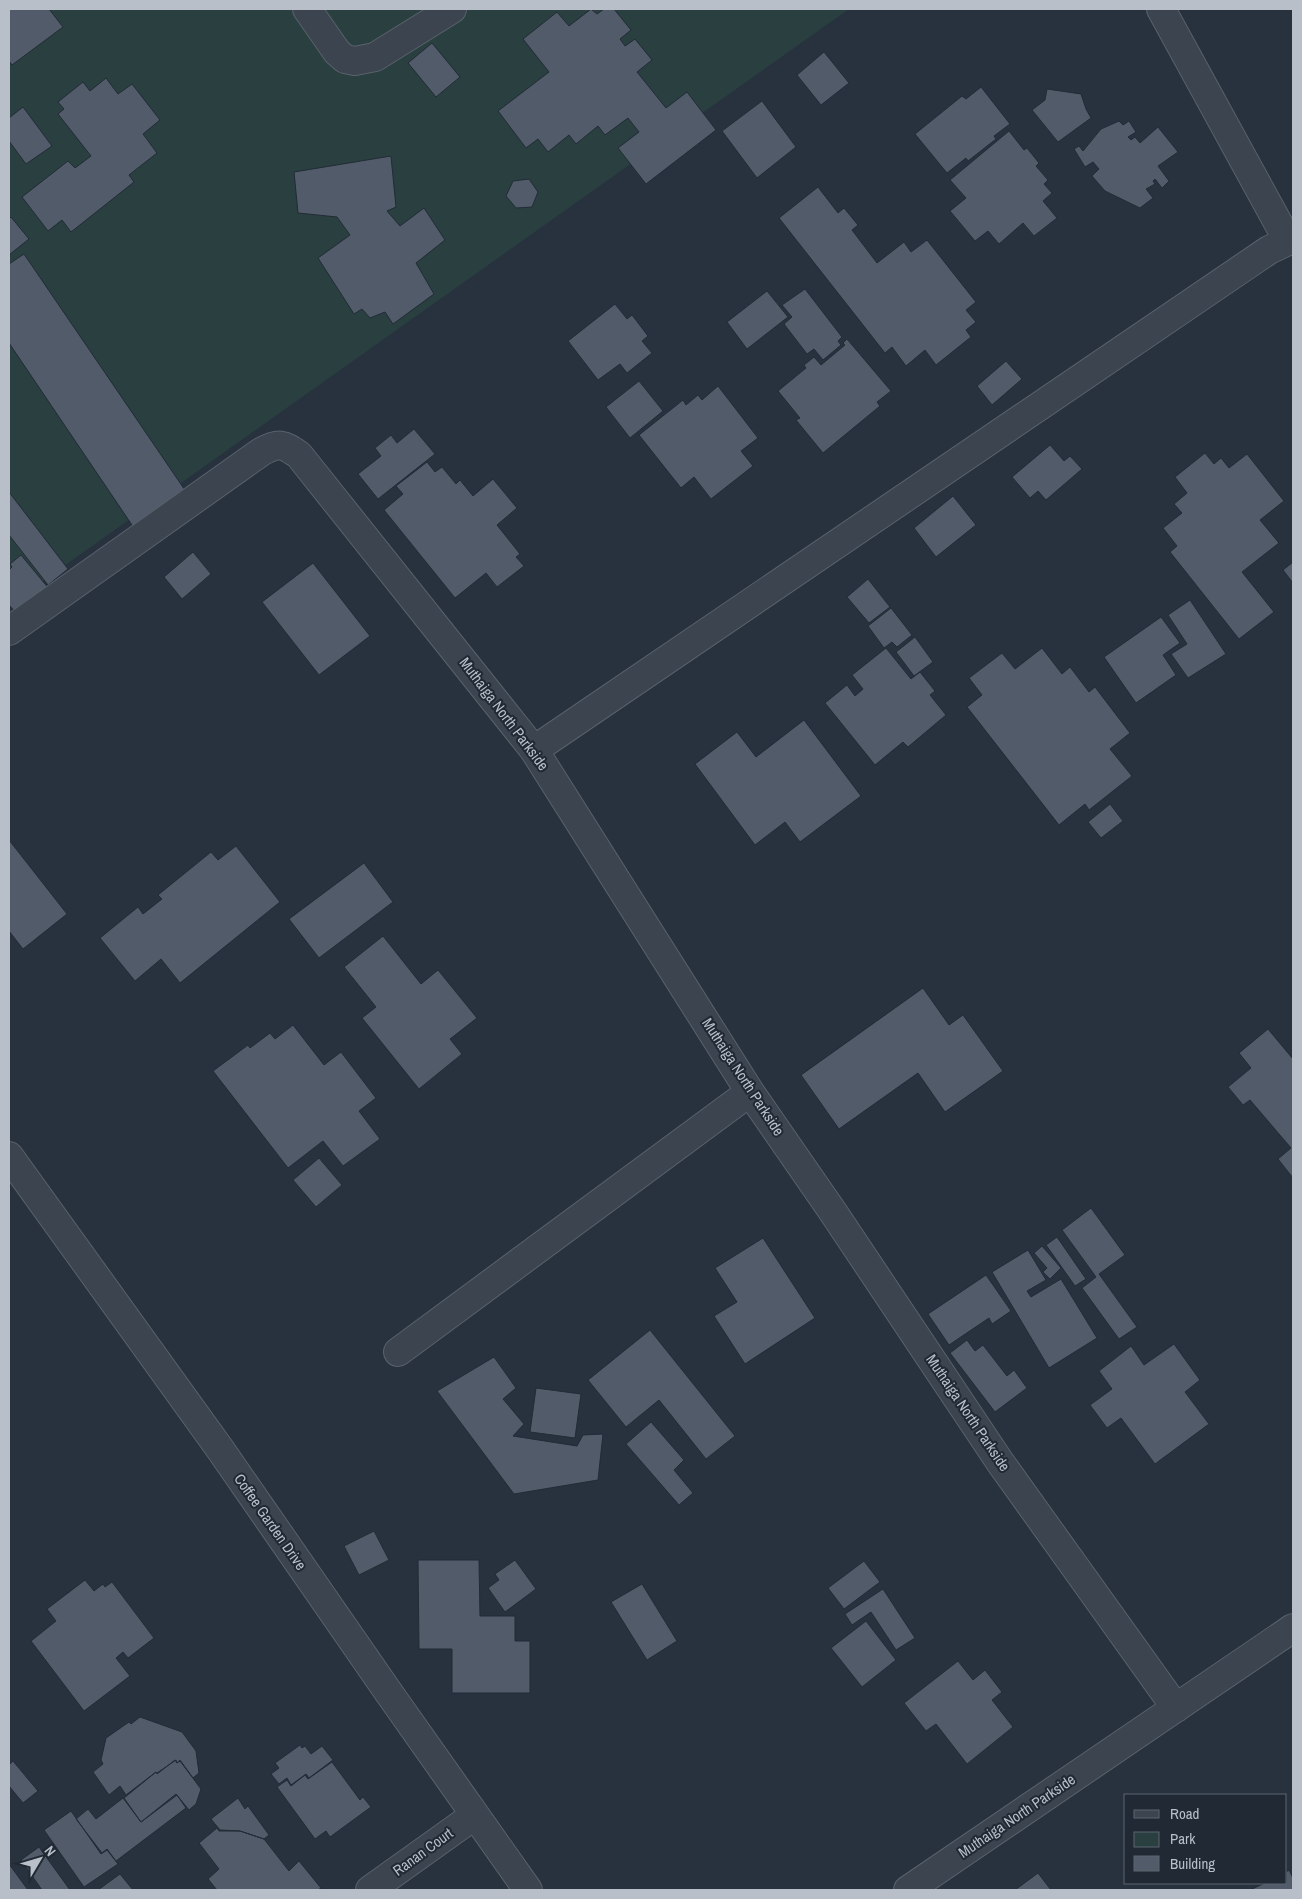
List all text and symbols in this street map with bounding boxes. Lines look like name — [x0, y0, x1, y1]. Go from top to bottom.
street label: Muthaiga North Parkside — [455, 653, 554, 775]
street label: Muthaiga North Parkside — [697, 1014, 790, 1140]
street label: Muthaiga North Parkside — [921, 1350, 1015, 1475]
street label: Coffee Garden Drive — [229, 1469, 312, 1574]
street label: Muthaiga North Parkside — [954, 1769, 1079, 1863]
legend — [1124, 1794, 1287, 1884]
text: Road — [1170, 1803, 1199, 1824]
street label: Ranan Court — [388, 1822, 458, 1881]
text: Park — [1170, 1828, 1196, 1849]
north arrow — [15, 1834, 65, 1884]
text: N — [41, 1842, 60, 1860]
text: Building — [1170, 1853, 1215, 1874]

